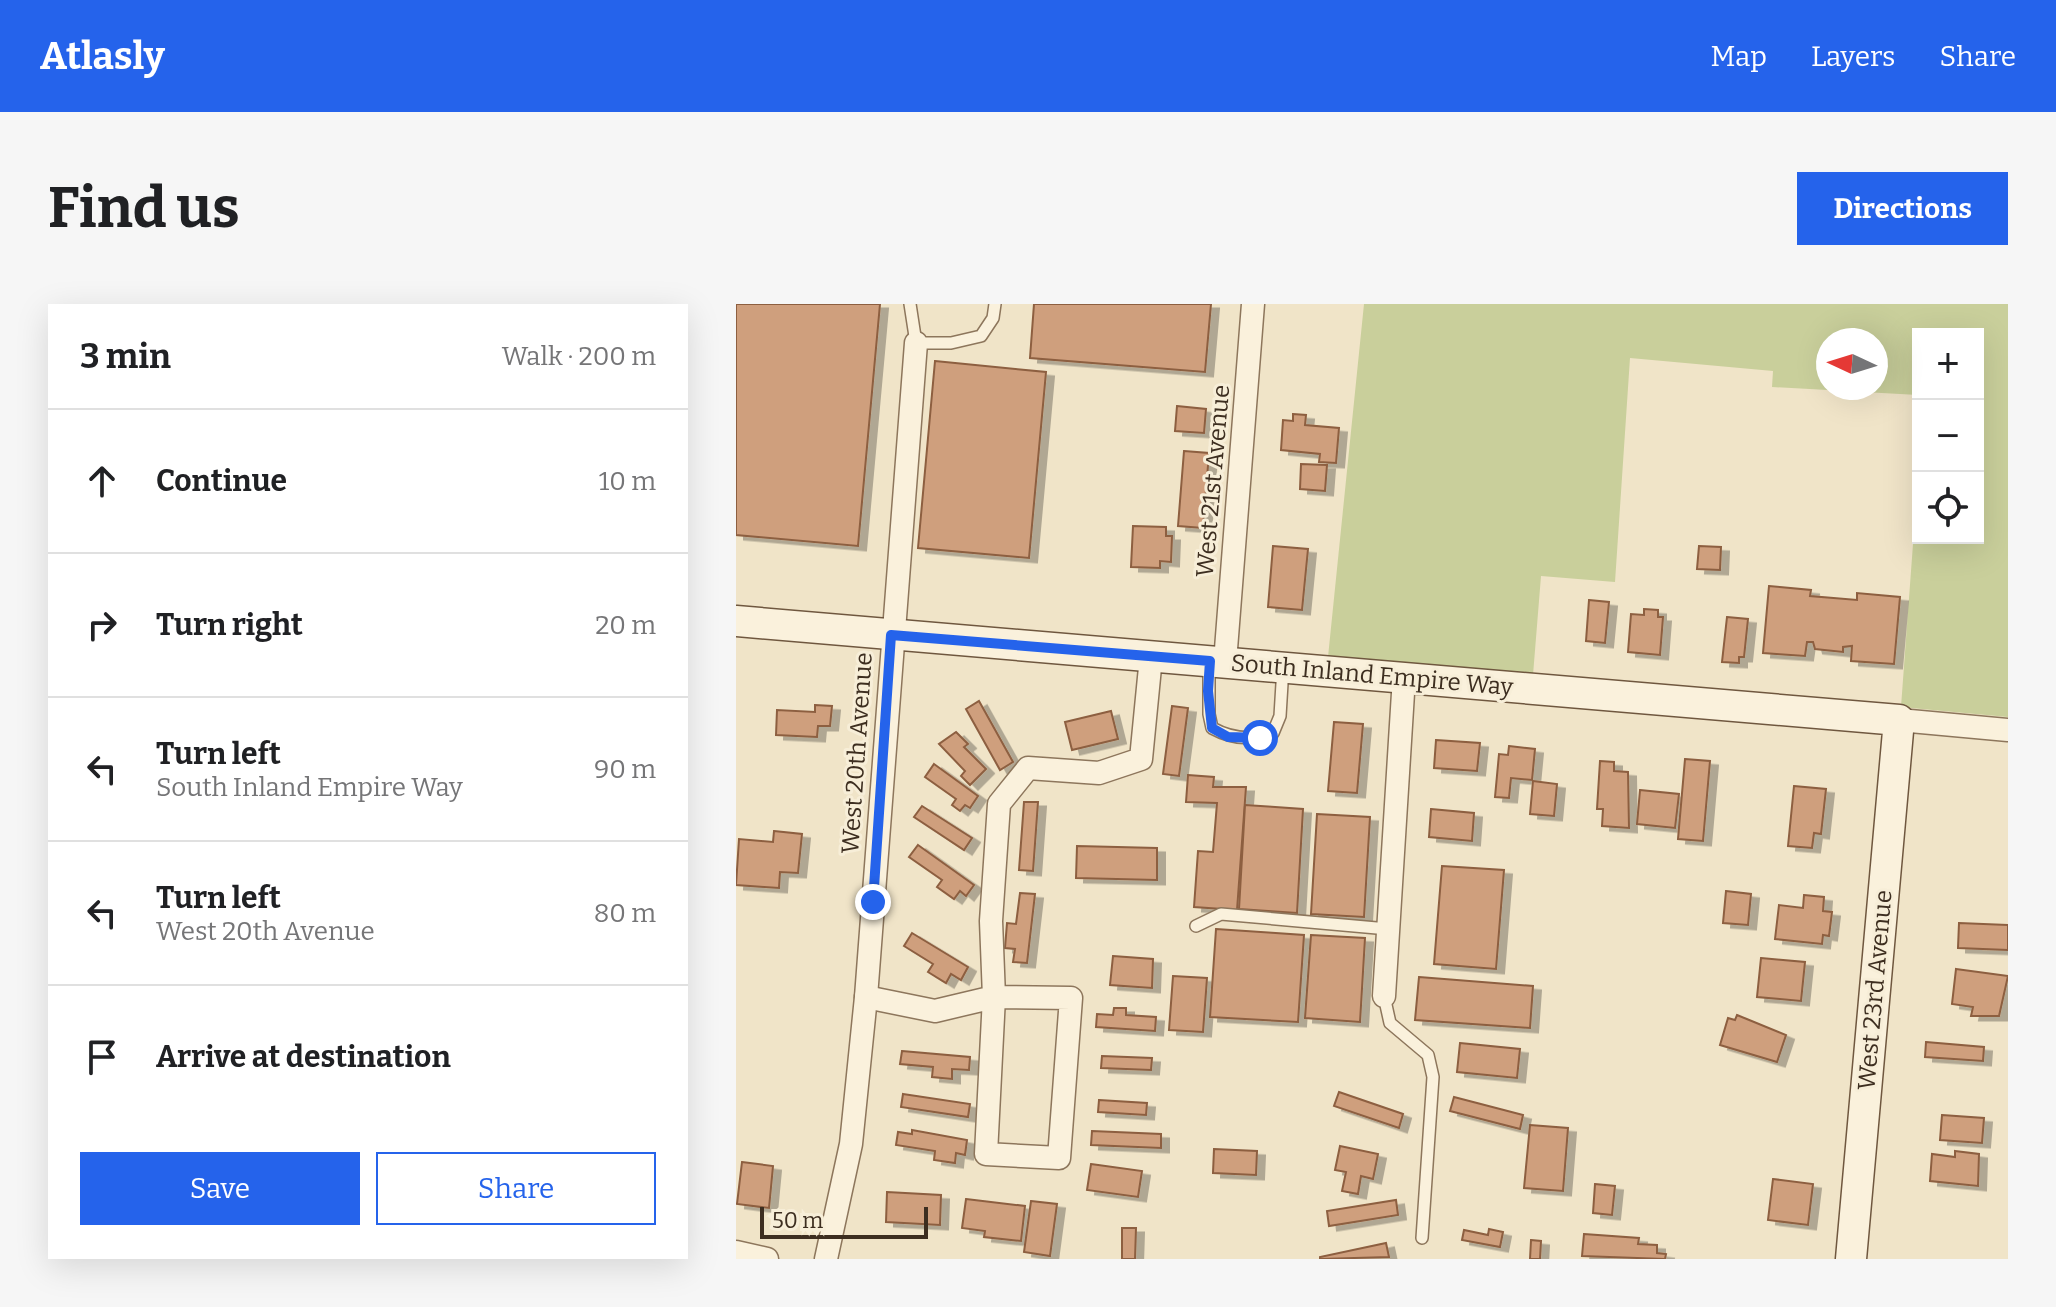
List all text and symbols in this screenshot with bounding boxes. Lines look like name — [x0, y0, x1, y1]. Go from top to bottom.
text: Atlasly — [40, 33, 165, 79]
text: Map — [1710, 40, 1767, 73]
text: Layers — [1811, 40, 1895, 73]
text: Share — [1939, 40, 2016, 73]
button: Directions — [1797, 172, 2008, 245]
text: Find us — [48, 175, 240, 242]
north arrow — [1816, 328, 1888, 400]
map controls — [1912, 328, 1984, 544]
button: + — [1912, 328, 1984, 400]
text: 3 min — [80, 336, 171, 377]
text: Walk · 200 m — [502, 341, 656, 372]
street label: West 21st Avenue — [1191, 384, 1235, 578]
button: − — [1912, 400, 1984, 472]
icon: ahead — [80, 459, 124, 503]
text: Continue — [156, 463, 287, 499]
text: 10 m — [599, 466, 656, 497]
button: locate — [1912, 472, 1984, 544]
icon: right — [80, 603, 124, 647]
text: Turn right — [156, 607, 303, 643]
text: 20 m — [595, 610, 656, 641]
street label: South Inland Empire Way — [1230, 649, 1515, 701]
street label: West 20th Avenue — [836, 651, 878, 855]
route start — [1242, 720, 1278, 756]
text: Turn left — [156, 736, 281, 772]
icon: left — [80, 747, 124, 791]
text: 90 m — [594, 754, 656, 785]
text: South Inland Empire Way — [156, 772, 463, 803]
text: Turn left — [156, 880, 281, 916]
route end — [855, 884, 891, 920]
street label: West 23rd Avenue — [1852, 889, 1898, 1091]
icon: left — [80, 891, 124, 935]
text: 80 m — [594, 898, 656, 929]
text: West 20th Avenue — [156, 916, 375, 947]
icon: arrive — [80, 1035, 124, 1079]
text: Arrive at destination — [156, 1039, 451, 1075]
button: Save — [80, 1152, 360, 1225]
button: Share — [376, 1152, 656, 1225]
scale bar — [760, 1203, 928, 1239]
text: 50 m — [772, 1207, 823, 1234]

